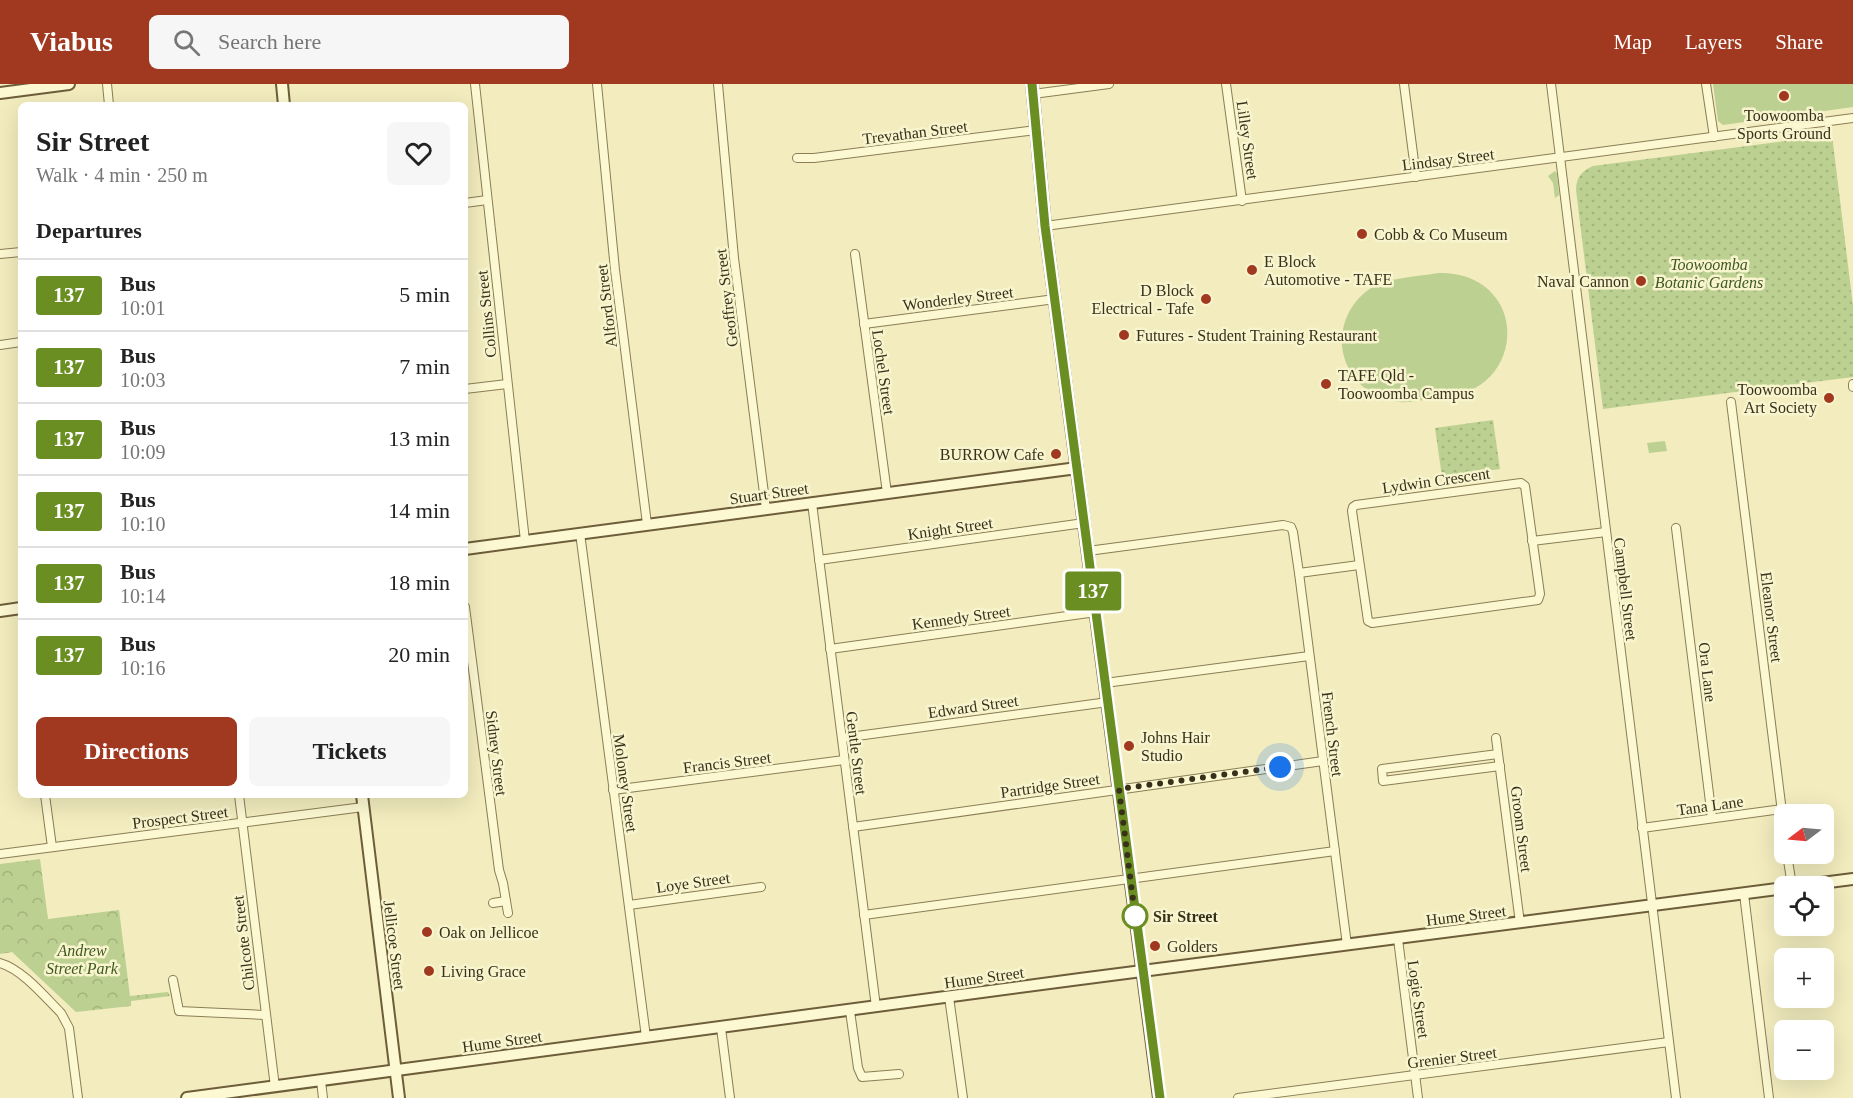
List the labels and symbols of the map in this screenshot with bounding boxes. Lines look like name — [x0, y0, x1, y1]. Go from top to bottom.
marker: Toowoomba Sports Ground — [1777, 89, 1791, 103]
street label: Lilley Street — [1233, 100, 1262, 181]
place label: Toowoomba Sports Ground — [1737, 107, 1831, 143]
street label: Trevathan Street — [862, 118, 969, 147]
street label: Lindsay Street — [1401, 145, 1496, 175]
place label: Cobb & Co Museum — [1374, 226, 1508, 243]
marker: Cobb & Co Museum — [1355, 227, 1369, 241]
street label: Geoffrey Street — [712, 247, 742, 348]
place label: E Block Automotive - TAFE — [1264, 253, 1392, 288]
park label: Toowoomba Botanic Gardens — [1655, 256, 1763, 291]
street label: Alford Street — [593, 263, 620, 349]
marker: E Block Automotive - TAFE — [1245, 263, 1259, 277]
street label: Collins Street — [473, 269, 500, 358]
place label: Naval Cannon — [1537, 273, 1629, 290]
marker: Naval Cannon — [1634, 274, 1648, 288]
place label: D Block Electrical - Tafe — [1091, 282, 1194, 317]
street label: Wonderley Street — [902, 283, 1015, 315]
marker: D Block Electrical - Tafe — [1199, 292, 1213, 306]
place label: Futures - Student Training Restaurant — [1136, 327, 1377, 345]
street label: Lochel Street — [869, 328, 898, 416]
marker: Futures - Student Training Restaurant — [1117, 328, 1131, 342]
place label: TAFE Qld - Toowoomba Campus — [1338, 367, 1474, 403]
marker: TAFE Qld - Toowoomba Campus — [1319, 377, 1333, 391]
place label: Toowoomba Art Society — [1737, 381, 1817, 417]
marker: Toowoomba Art Society — [1822, 391, 1836, 405]
place label: BURROW Cafe — [940, 446, 1044, 463]
marker: BURROW Cafe — [1049, 447, 1063, 461]
street label: Lydwin Crescent — [1381, 464, 1492, 497]
street label: Stuart Street — [729, 479, 810, 507]
street label: Knight Street — [906, 514, 994, 544]
street label: Campbell Street — [1610, 537, 1640, 642]
street label: Eleanor Street — [1758, 571, 1786, 664]
line badge: 137 — [1058, 572, 1128, 610]
street label: Kennedy Street — [911, 602, 1012, 634]
street label: Ora Lane — [1695, 641, 1720, 703]
street label: French Street — [1319, 690, 1346, 778]
street label: Edward Street — [927, 692, 1020, 721]
street label: Sidney Street — [482, 709, 510, 797]
street label: Gentle Street — [843, 710, 870, 796]
place label: Johns Hair Studio — [1141, 729, 1211, 764]
street label: Moloney Street — [609, 733, 641, 834]
marker: Johns Hair Studio — [1122, 739, 1136, 753]
street label: Francis Street — [682, 749, 773, 776]
your location — [1265, 752, 1295, 782]
street label: Partridge Street — [999, 770, 1101, 802]
street label: Groom Street — [1508, 785, 1535, 874]
street label: Tana Lane — [1676, 792, 1744, 819]
street label: Prospect Street — [131, 803, 230, 833]
north arrow — [1774, 804, 1834, 864]
street label: Loye Street — [655, 869, 732, 897]
street label: Chilcote Street — [229, 894, 258, 991]
street label: Jellicoe Street — [381, 899, 409, 991]
street label: Hume Street — [1425, 902, 1508, 929]
marker: Sir Street — [1122, 903, 1148, 929]
place label: Sir Street — [1153, 908, 1218, 925]
place label: Oak on Jellicoe — [439, 924, 539, 941]
marker: Oak on Jellicoe — [420, 925, 434, 939]
place label: Golders — [1167, 938, 1218, 955]
marker: Golders — [1148, 939, 1162, 953]
park label: Andrew Street Park — [46, 942, 119, 977]
street label: Logie Street — [1404, 959, 1432, 1040]
place label: Living Grace — [441, 963, 526, 981]
street label: Hume Street — [943, 963, 1026, 992]
marker: Living Grace — [422, 964, 436, 978]
street label: Hume Street — [461, 1027, 544, 1056]
street label: Grenier Street — [1406, 1043, 1498, 1071]

